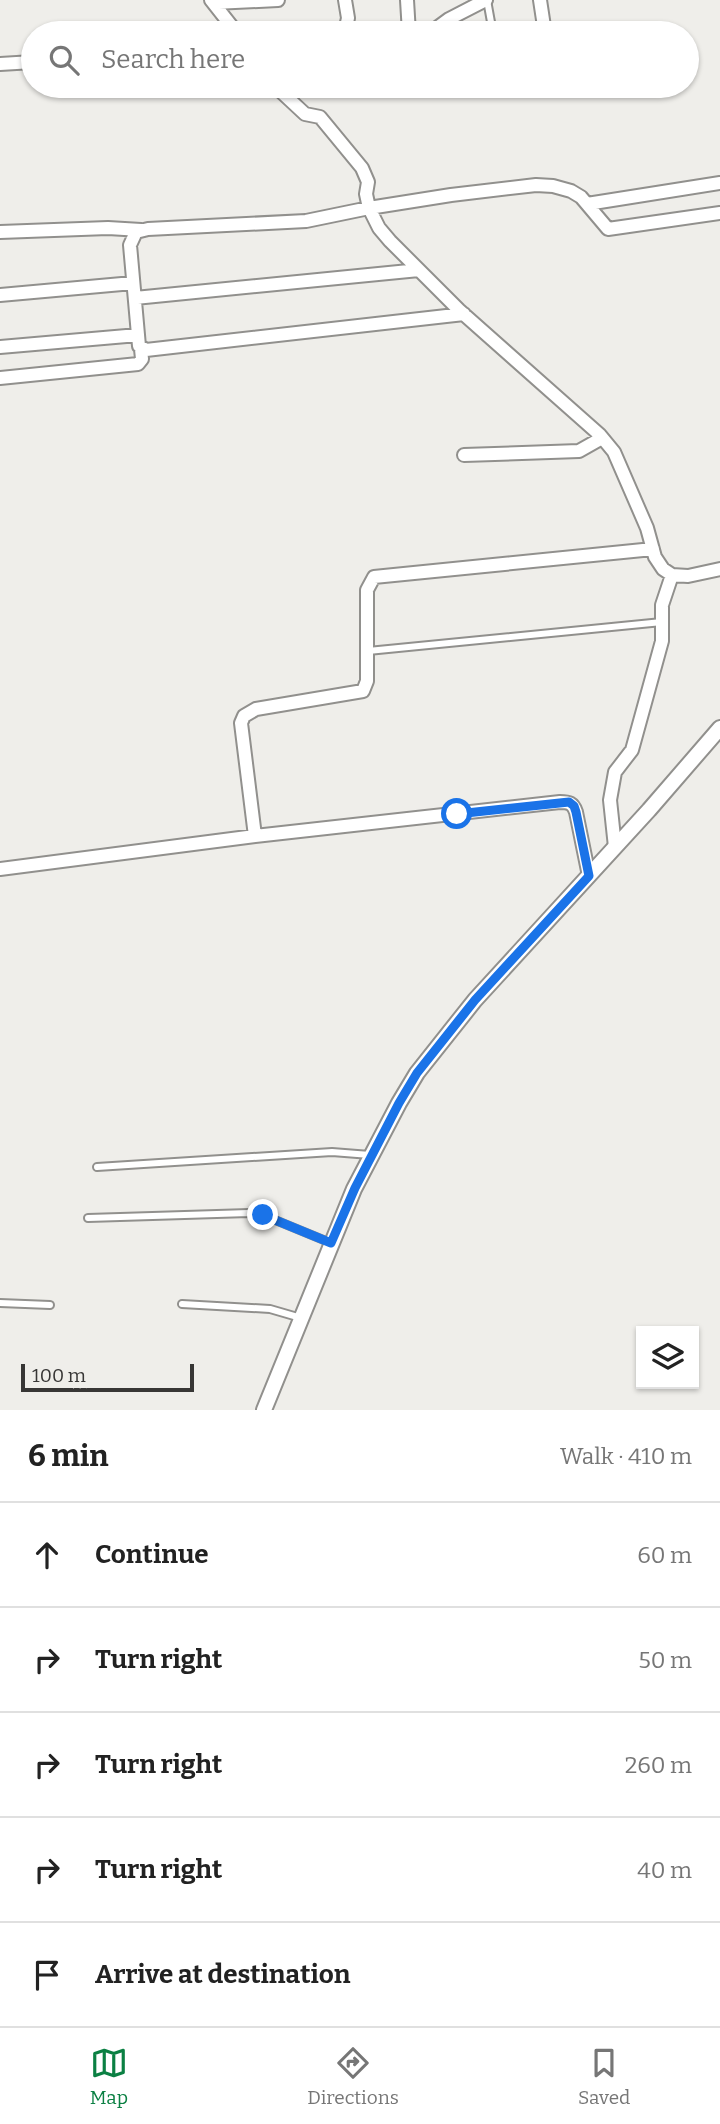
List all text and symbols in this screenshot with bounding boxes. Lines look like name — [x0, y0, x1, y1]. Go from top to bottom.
search box — [21, 21, 699, 98]
icon: search — [45, 41, 83, 79]
text: Search here — [101, 44, 245, 75]
route start — [441, 798, 472, 829]
route end — [247, 1199, 278, 1230]
map controls — [636, 1326, 699, 1389]
button: layers — [636, 1326, 699, 1389]
scale bar — [21, 1361, 194, 1393]
text: 100 m — [32, 1364, 86, 1387]
text: 6 min — [28, 1438, 109, 1474]
text: Walk · 410 m — [560, 1442, 692, 1470]
icon: ahead — [28, 1536, 66, 1574]
text: Continue — [95, 1539, 209, 1570]
text: 60 m — [637, 1541, 692, 1569]
icon: right — [28, 1641, 66, 1679]
text: Turn right — [95, 1644, 222, 1675]
text: 50 m — [638, 1646, 692, 1674]
icon: right — [28, 1746, 66, 1784]
text: Turn right — [95, 1749, 222, 1780]
text: 260 m — [625, 1751, 692, 1779]
icon: right — [28, 1851, 66, 1889]
text: Turn right — [95, 1854, 222, 1885]
text: 40 m — [637, 1856, 692, 1884]
icon: arrive — [28, 1956, 66, 1994]
text: Arrive at destination — [95, 1959, 350, 1990]
tab: Map — [90, 2044, 128, 2109]
tab: Directions — [307, 2044, 399, 2109]
tab: Saved — [578, 2044, 630, 2109]

